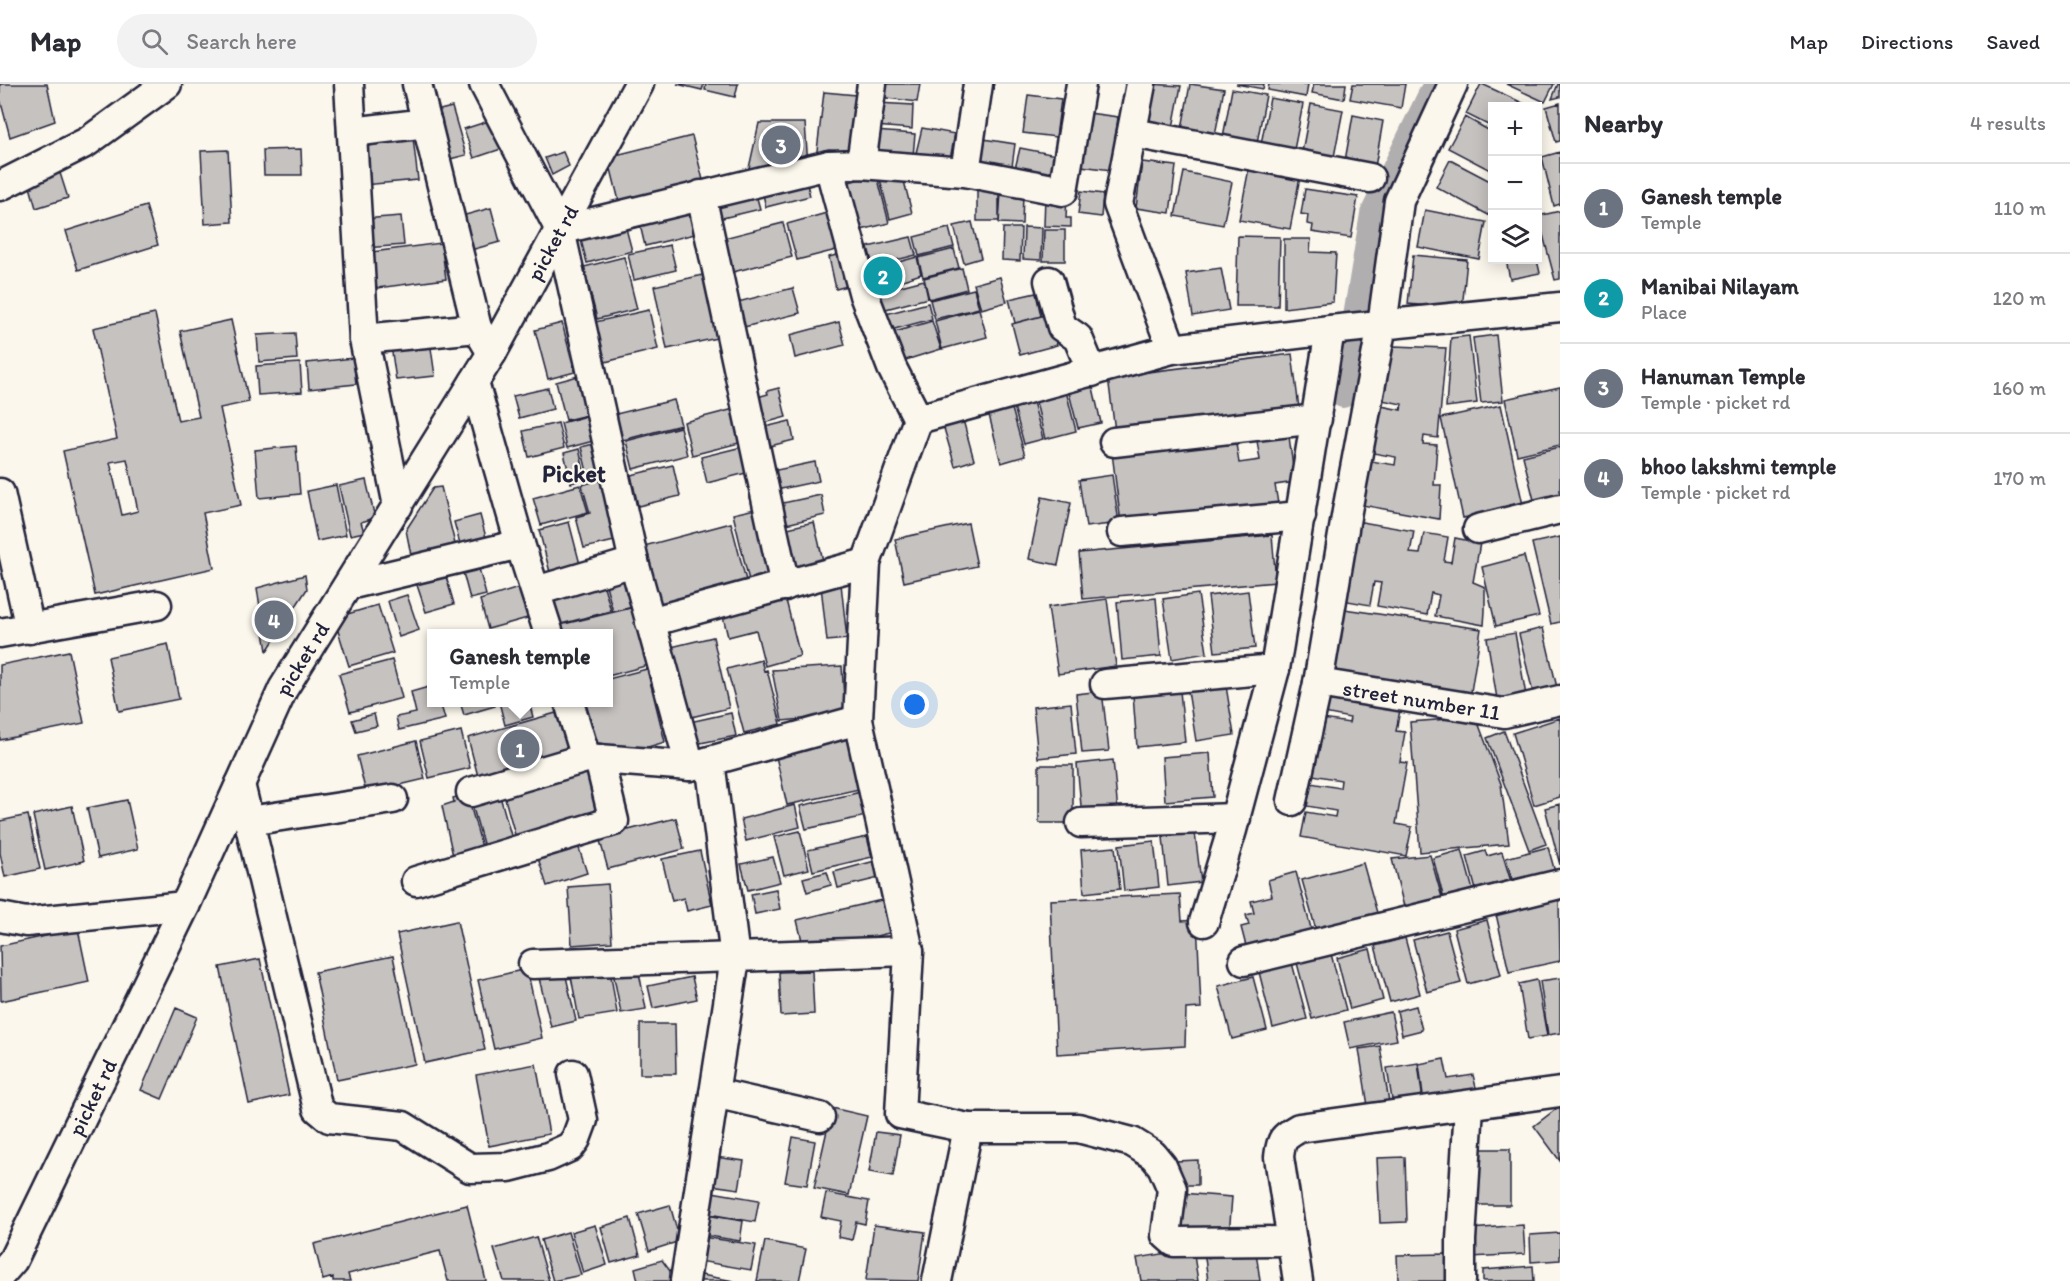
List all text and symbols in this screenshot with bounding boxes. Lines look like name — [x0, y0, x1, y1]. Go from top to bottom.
search box — [117, 14, 537, 68]
text: Map — [30, 24, 81, 58]
icon: search — [138, 25, 171, 58]
text: Search here — [186, 28, 297, 55]
text: Map — [1790, 29, 1828, 54]
text: Directions — [1861, 29, 1953, 54]
text: Saved — [1986, 29, 2040, 54]
map controls — [1488, 102, 1542, 264]
button: + — [1488, 102, 1542, 156]
text: Nearby — [1584, 107, 1663, 139]
text: 4 results — [1970, 111, 2046, 135]
pin: 3 — [762, 122, 800, 168]
button: − — [1488, 156, 1542, 210]
text: Ganesh temple — [1641, 183, 1782, 210]
text: 1 — [1599, 196, 1608, 220]
text: 110 m — [1994, 196, 2046, 220]
street label: picket rd — [521, 200, 584, 286]
button: layers — [1488, 210, 1542, 264]
text: Temple — [1641, 210, 1702, 234]
pin: 2 — [864, 254, 902, 298]
text: Manibai Nilayam — [1641, 273, 1799, 300]
text: 2 — [1598, 286, 1609, 310]
text: 120 m — [1993, 286, 2046, 310]
text: Place — [1641, 300, 1687, 324]
text: Hanuman Temple — [1641, 363, 1805, 390]
text: 3 — [1598, 376, 1609, 400]
text: 160 m — [1993, 376, 2046, 400]
text: Temple · picket rd — [1641, 390, 1791, 414]
text: bhoo lakshmi temple — [1641, 453, 1836, 480]
district label: Picket — [542, 459, 606, 488]
text: 4 — [1597, 466, 1610, 490]
text: 170 m — [1993, 466, 2046, 490]
text: Temple · picket rd — [1641, 480, 1791, 504]
pin: 4 — [254, 598, 294, 642]
street label: picket rd — [269, 617, 335, 700]
popup — [427, 629, 613, 707]
text: Ganesh temple — [450, 643, 590, 670]
text: Temple — [450, 670, 510, 694]
street label: street number 11 — [1341, 674, 1502, 726]
your location — [900, 690, 929, 719]
pin: 1 — [500, 726, 540, 772]
street label: picket rd — [62, 1054, 123, 1140]

